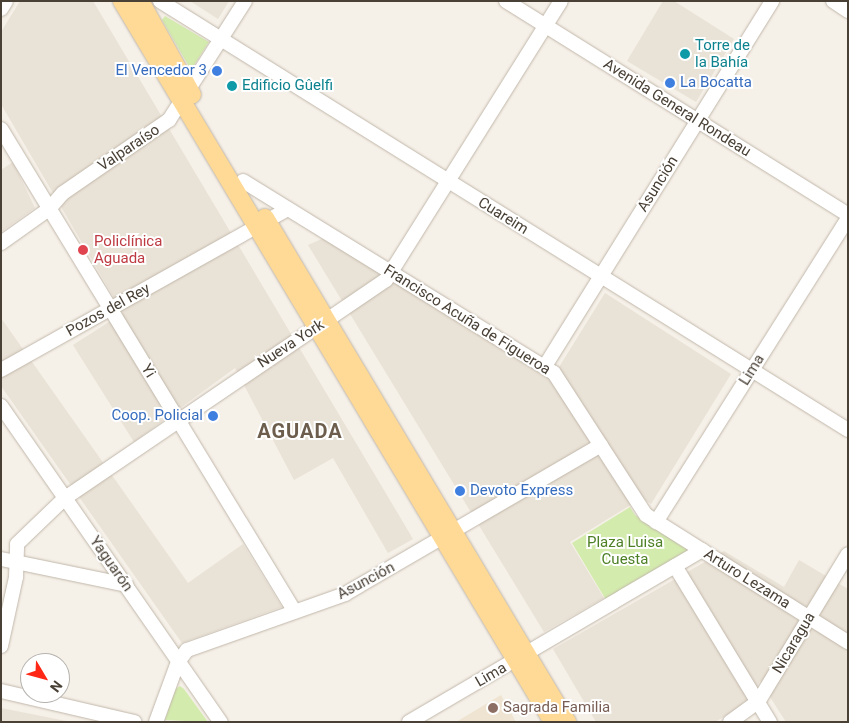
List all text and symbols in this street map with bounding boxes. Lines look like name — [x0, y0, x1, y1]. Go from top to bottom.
place label: Torre de la Bahía — [695, 36, 750, 71]
marker: Torre de la Bahía — [679, 48, 691, 60]
street label: Avenida General Rondeau — [600, 55, 754, 161]
place label: El Vencedor 3 — [116, 62, 207, 80]
marker: El Vencedor 3 — [211, 65, 223, 77]
place label: La Bocatta — [680, 74, 752, 92]
place label: Edificio Gûelfi — [242, 77, 333, 95]
marker: La Bocatta — [664, 77, 676, 89]
marker: Edificio Gûelfi — [226, 80, 238, 92]
street label: Valparaíso — [95, 121, 163, 175]
street label: Asunción — [634, 153, 682, 215]
street label: Cuareim — [475, 194, 531, 238]
place label: Policlínica Aguada — [94, 232, 162, 267]
marker: Policlínica Aguada — [76, 243, 90, 257]
street label: Francisco Acuña de Figueroa — [380, 261, 554, 379]
street label: Pozos del Rey — [63, 280, 153, 340]
street label: Nueva York — [254, 316, 328, 372]
street label: Lima — [736, 351, 768, 389]
street label: Yi — [137, 361, 159, 381]
place label: Coop. Policial — [112, 407, 203, 425]
marker: Coop. Policial — [207, 410, 219, 422]
district label: AGUADA — [256, 419, 344, 443]
place label: Devoto Express — [470, 482, 573, 500]
marker: Devoto Express — [454, 485, 466, 497]
street label: Yaguarón — [85, 533, 137, 595]
park label: Plaza Luisa Cuesta — [587, 533, 663, 568]
street label: Arturo Lezama — [700, 545, 794, 613]
street label: Asunción — [334, 558, 398, 604]
street label: Nicaragua — [769, 609, 819, 677]
north arrow — [20, 653, 70, 703]
street label: Lima — [472, 659, 510, 691]
text: N — [47, 678, 66, 695]
place label: Sagrada Familia — [503, 699, 610, 717]
marker: Sagrada Familia — [487, 702, 499, 714]

